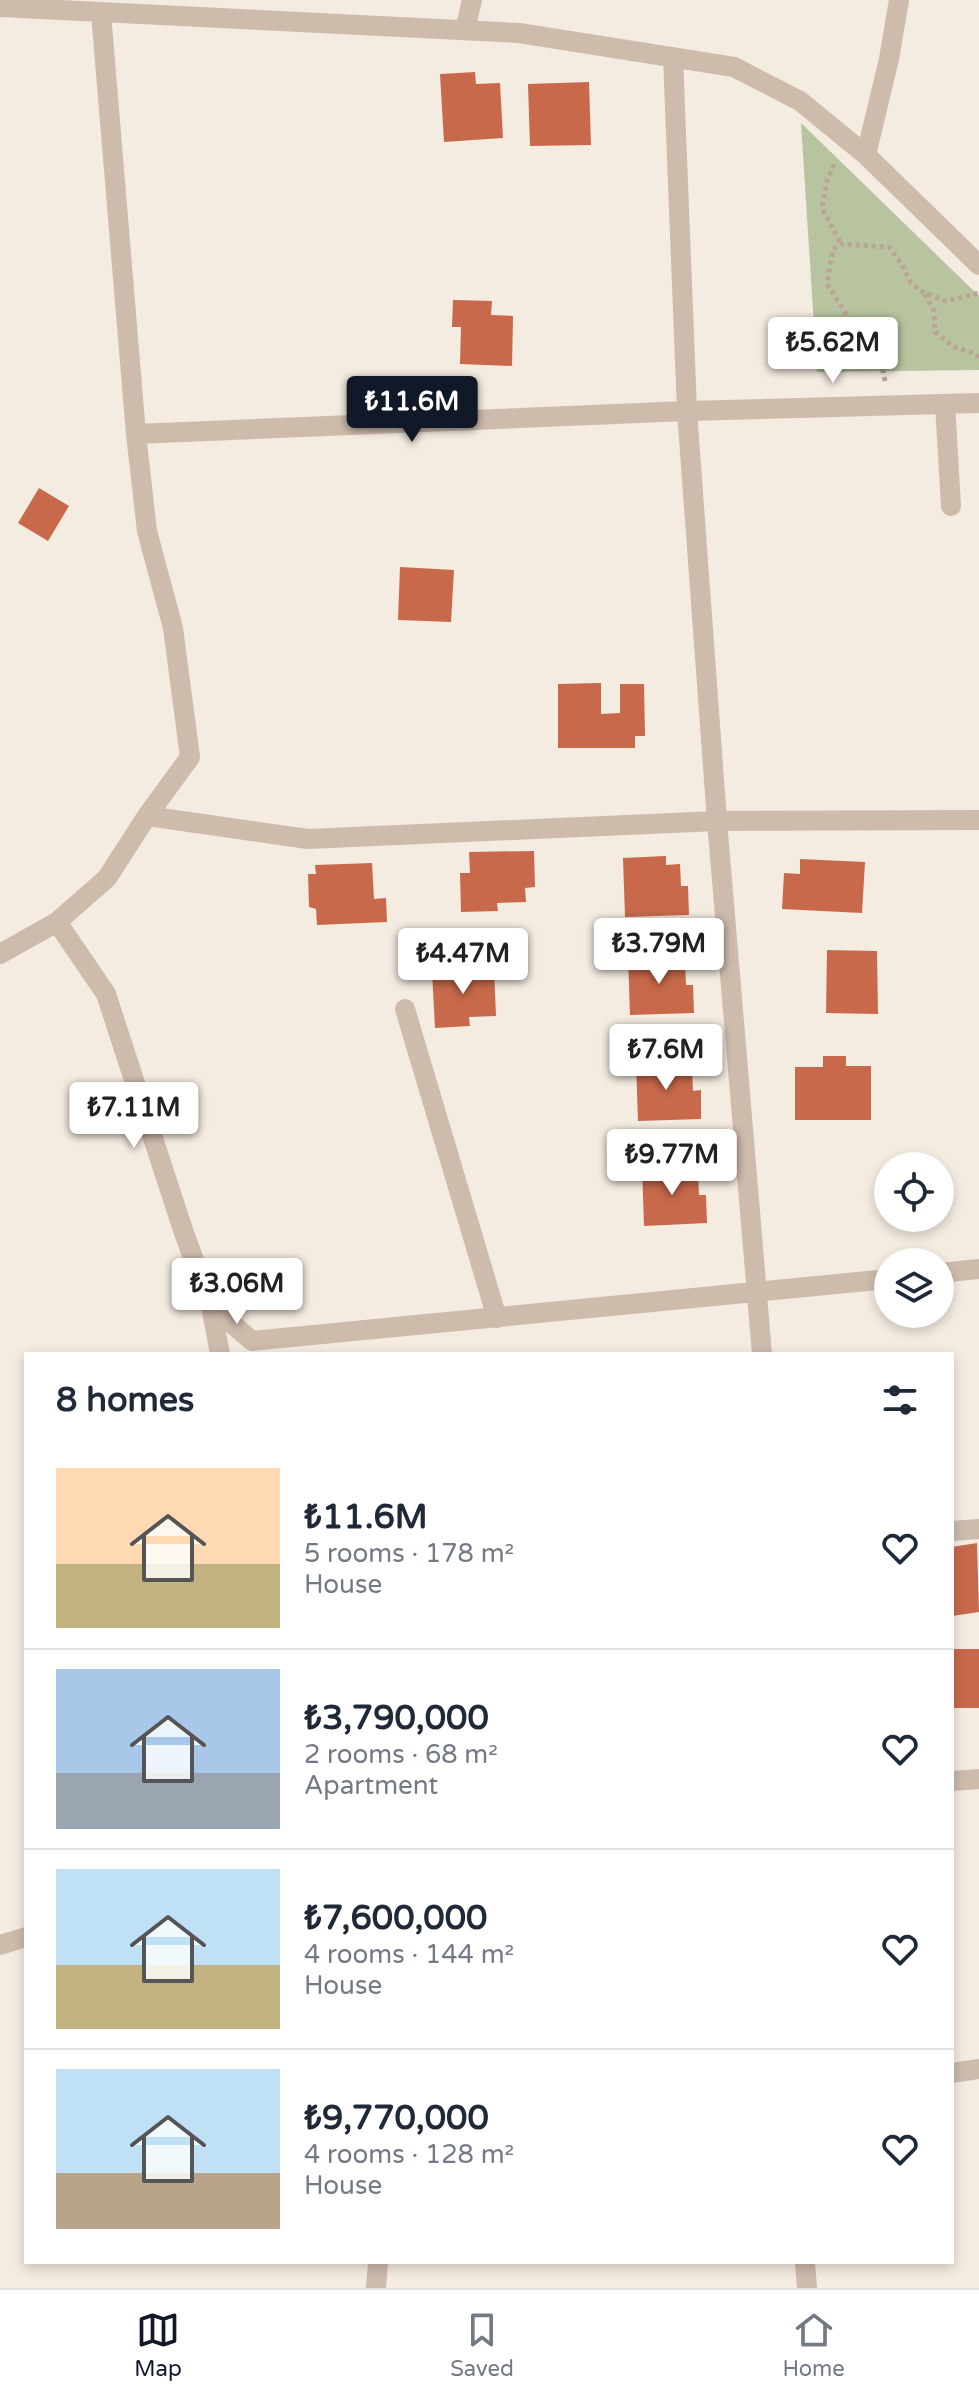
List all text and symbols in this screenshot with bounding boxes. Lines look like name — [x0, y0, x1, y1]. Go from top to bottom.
pin: ₺5.62M — [768, 317, 898, 385]
text: ₺5.62M — [786, 327, 880, 358]
pin: ₺11.6M — [347, 376, 477, 444]
text: ₺11.6M — [365, 386, 459, 417]
pin: ₺3.79M — [594, 918, 724, 986]
pin: ₺4.47M — [398, 928, 528, 996]
text: ₺3.79M — [612, 928, 706, 959]
text: ₺4.47M — [416, 938, 510, 969]
pin: ₺7.6M — [610, 1024, 722, 1092]
text: ₺7.6M — [628, 1034, 704, 1065]
pin: ₺7.11M — [69, 1082, 199, 1150]
text: ₺7.11M — [87, 1092, 181, 1123]
pin: ₺9.77M — [607, 1129, 737, 1197]
text: ₺9.77M — [625, 1139, 719, 1170]
map controls — [874, 1152, 954, 1328]
button: locate — [874, 1152, 954, 1232]
button: layers — [874, 1248, 954, 1328]
pin: ₺3.06M — [172, 1258, 302, 1326]
text: ₺3.06M — [190, 1268, 284, 1299]
icon: filters — [878, 1378, 922, 1422]
text: 8 homes — [56, 1380, 194, 1421]
text: ₺11.6M — [304, 1497, 428, 1538]
icon: home — [120, 1500, 216, 1596]
icon: heart — [878, 1526, 922, 1570]
text: 5 rooms · 178 m² — [304, 1538, 514, 1569]
text: House — [304, 1569, 382, 1600]
text: ₺3,790,000 — [304, 1698, 489, 1739]
icon: home — [120, 1701, 216, 1797]
icon: heart — [878, 1727, 922, 1771]
text: 2 rooms · 68 m² — [304, 1739, 498, 1770]
text: Apartment — [304, 1770, 438, 1801]
text: ₺7,600,000 — [304, 1898, 487, 1939]
icon: home — [120, 1901, 216, 1997]
icon: heart — [878, 1927, 922, 1971]
text: 4 rooms · 144 m² — [304, 1939, 514, 1970]
text: House — [304, 1970, 382, 2001]
text: ₺9,770,000 — [304, 2098, 489, 2139]
icon: home — [120, 2101, 216, 2197]
icon: heart — [878, 2127, 922, 2171]
text: 4 rooms · 128 m² — [304, 2139, 514, 2170]
text: House — [304, 2170, 382, 2201]
tab: Map — [134, 2308, 182, 2382]
tab: Saved — [450, 2308, 514, 2382]
tab: Home — [782, 2308, 845, 2382]

